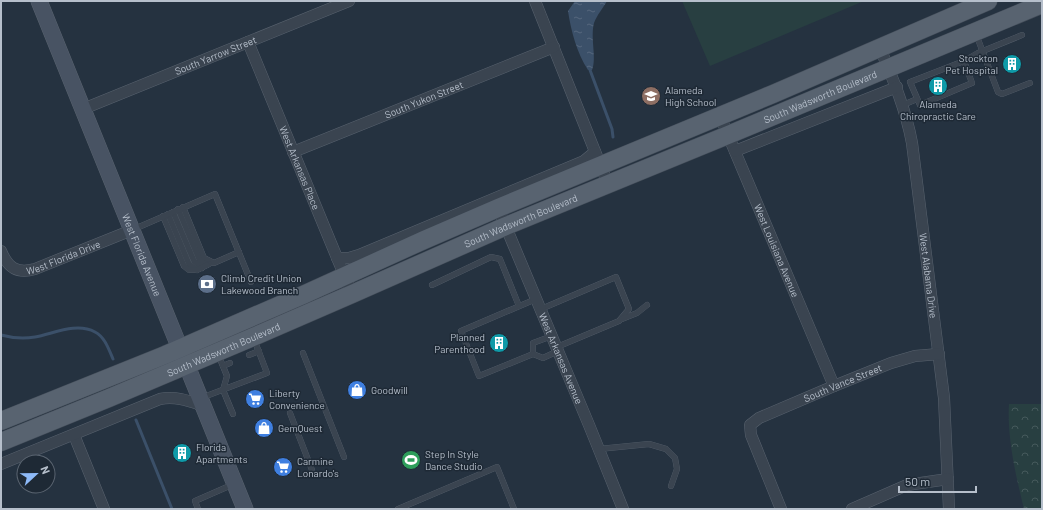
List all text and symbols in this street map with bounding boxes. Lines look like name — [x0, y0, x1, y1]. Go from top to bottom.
street label: South Yarrow Street — [173, 33, 258, 77]
place label: Stockton Pet Hospital — [945, 52, 998, 76]
building icon: Stockton Pet Hospital — [1001, 53, 1023, 75]
street label: South Wadsworth Boulevard — [762, 68, 879, 126]
building icon: Alameda Chiropractic Care — [927, 75, 949, 97]
street label: South Yukon Street — [383, 78, 465, 121]
place label: Alameda High School — [665, 84, 716, 108]
school or university icon: Alameda High School — [640, 85, 662, 107]
place label: Alameda Chiropractic Care — [900, 98, 976, 122]
street label: West Arkansas Place — [277, 124, 323, 211]
street label: South Wadsworth Boulevard — [462, 191, 579, 250]
street label: West Louisiana Avenue — [752, 202, 802, 299]
street label: West Florida Avenue — [120, 212, 164, 298]
street label: West Alabama Drive — [917, 232, 940, 319]
street label: West Florida Drive — [25, 237, 102, 277]
place label: Climb Credit Union Lakewood Branch — [221, 272, 302, 296]
bank icon: Climb Credit Union Lakewood Branch — [196, 273, 218, 295]
street label: West Arkansas Avenue — [537, 311, 585, 406]
street label: South Wadsworth Boulevard — [165, 320, 282, 379]
place label: Planned Parenthood — [434, 331, 485, 355]
building icon: Planned Parenthood — [488, 332, 510, 354]
street label: South Vance Street — [802, 361, 884, 404]
shop icon: Goodwill — [346, 379, 368, 401]
place label: Goodwill — [371, 384, 408, 396]
place label: Liberty Convenience — [269, 387, 325, 411]
supermarket icon: Liberty Convenience — [244, 388, 266, 410]
shop icon: GemQuest — [253, 417, 275, 439]
place label: GemQuest — [278, 422, 323, 434]
place label: Florida Apartments — [196, 441, 248, 465]
building icon: Florida Apartments — [171, 442, 193, 464]
place label: Step In Style Dance Studio — [425, 448, 482, 472]
sports icon: Step In Style Dance Studio — [400, 449, 422, 471]
north arrow — [16, 454, 56, 494]
place label: Carmine Lonardo's — [297, 455, 339, 479]
supermarket icon: Carmine Lonardo's — [272, 456, 294, 478]
text: N — [38, 464, 53, 476]
scale bar — [899, 468, 976, 494]
text: 50 m — [905, 474, 930, 488]

